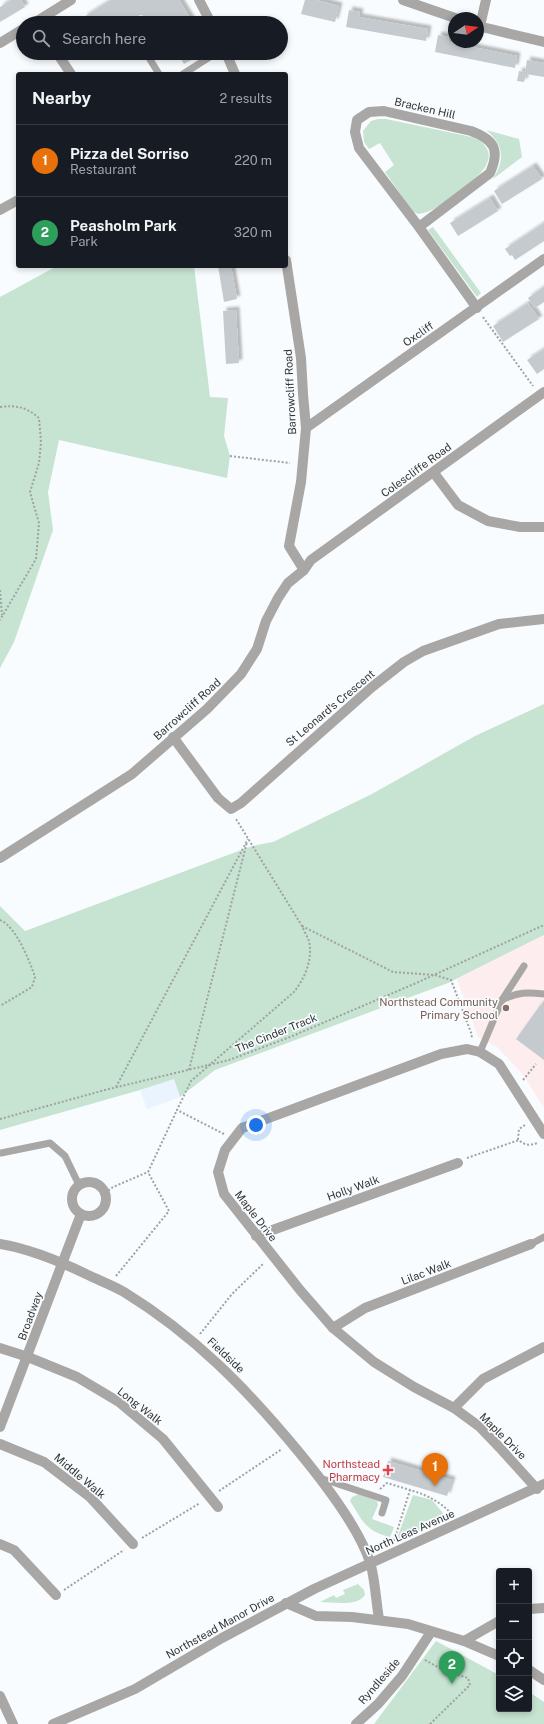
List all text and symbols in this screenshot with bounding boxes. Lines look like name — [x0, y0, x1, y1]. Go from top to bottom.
north arrow — [448, 12, 484, 48]
search box — [16, 16, 288, 60]
icon: search — [30, 27, 52, 49]
text: Search here — [62, 30, 146, 47]
text: Nearby — [32, 88, 91, 108]
text: 2 results — [220, 91, 272, 106]
street label: Bracken Hill — [393, 95, 457, 121]
text: Pizza del Sorriso — [70, 145, 189, 162]
text: 1 — [42, 153, 48, 168]
text: 220 m — [234, 153, 272, 168]
text: Restaurant — [70, 162, 136, 177]
text: Peasholm Park — [70, 217, 177, 234]
text: 2 — [41, 225, 49, 240]
text: 320 m — [234, 225, 272, 240]
text: Park — [70, 234, 98, 249]
street label: Oxcliff — [401, 319, 436, 349]
street label: Barrowcliff Road — [282, 349, 298, 435]
street label: Colescliffe Road — [379, 441, 453, 499]
street label: St Leonard's Crescent — [283, 667, 377, 749]
street label: Barrowcliff Road — [151, 676, 223, 742]
place label: Northstead Community Primary School — [379, 996, 498, 1021]
marker: Northstead Community Primary School — [501, 1003, 511, 1013]
street label: The Cinder Track — [234, 1011, 318, 1055]
your location — [246, 1115, 266, 1135]
street label: Holly Walk — [325, 1173, 381, 1203]
street label: Maple Drive — [233, 1188, 279, 1244]
street label: Lilac Walk — [399, 1257, 453, 1287]
street label: Broadway — [16, 1290, 44, 1342]
street label: Fieldside — [205, 1335, 247, 1375]
street label: Long Walk — [115, 1385, 165, 1427]
street label: Maple Drive — [477, 1410, 529, 1462]
street label: Middle Walk — [52, 1451, 108, 1501]
pin: 1 — [422, 1453, 448, 1486]
place label: Northstead Pharmacy — [322, 1458, 380, 1483]
marker: Northstead Pharmacy — [383, 1465, 393, 1475]
street label: North Leas Avenue — [364, 1507, 456, 1557]
map controls — [496, 1568, 532, 1712]
button: + — [496, 1568, 532, 1604]
street label: Northstead Manor Drive — [164, 1591, 276, 1661]
button: − — [496, 1604, 532, 1640]
button: locate — [496, 1640, 532, 1676]
pin: 2 — [439, 1651, 465, 1684]
street label: Ryndleside — [356, 1656, 402, 1706]
button: layers — [496, 1676, 532, 1712]

